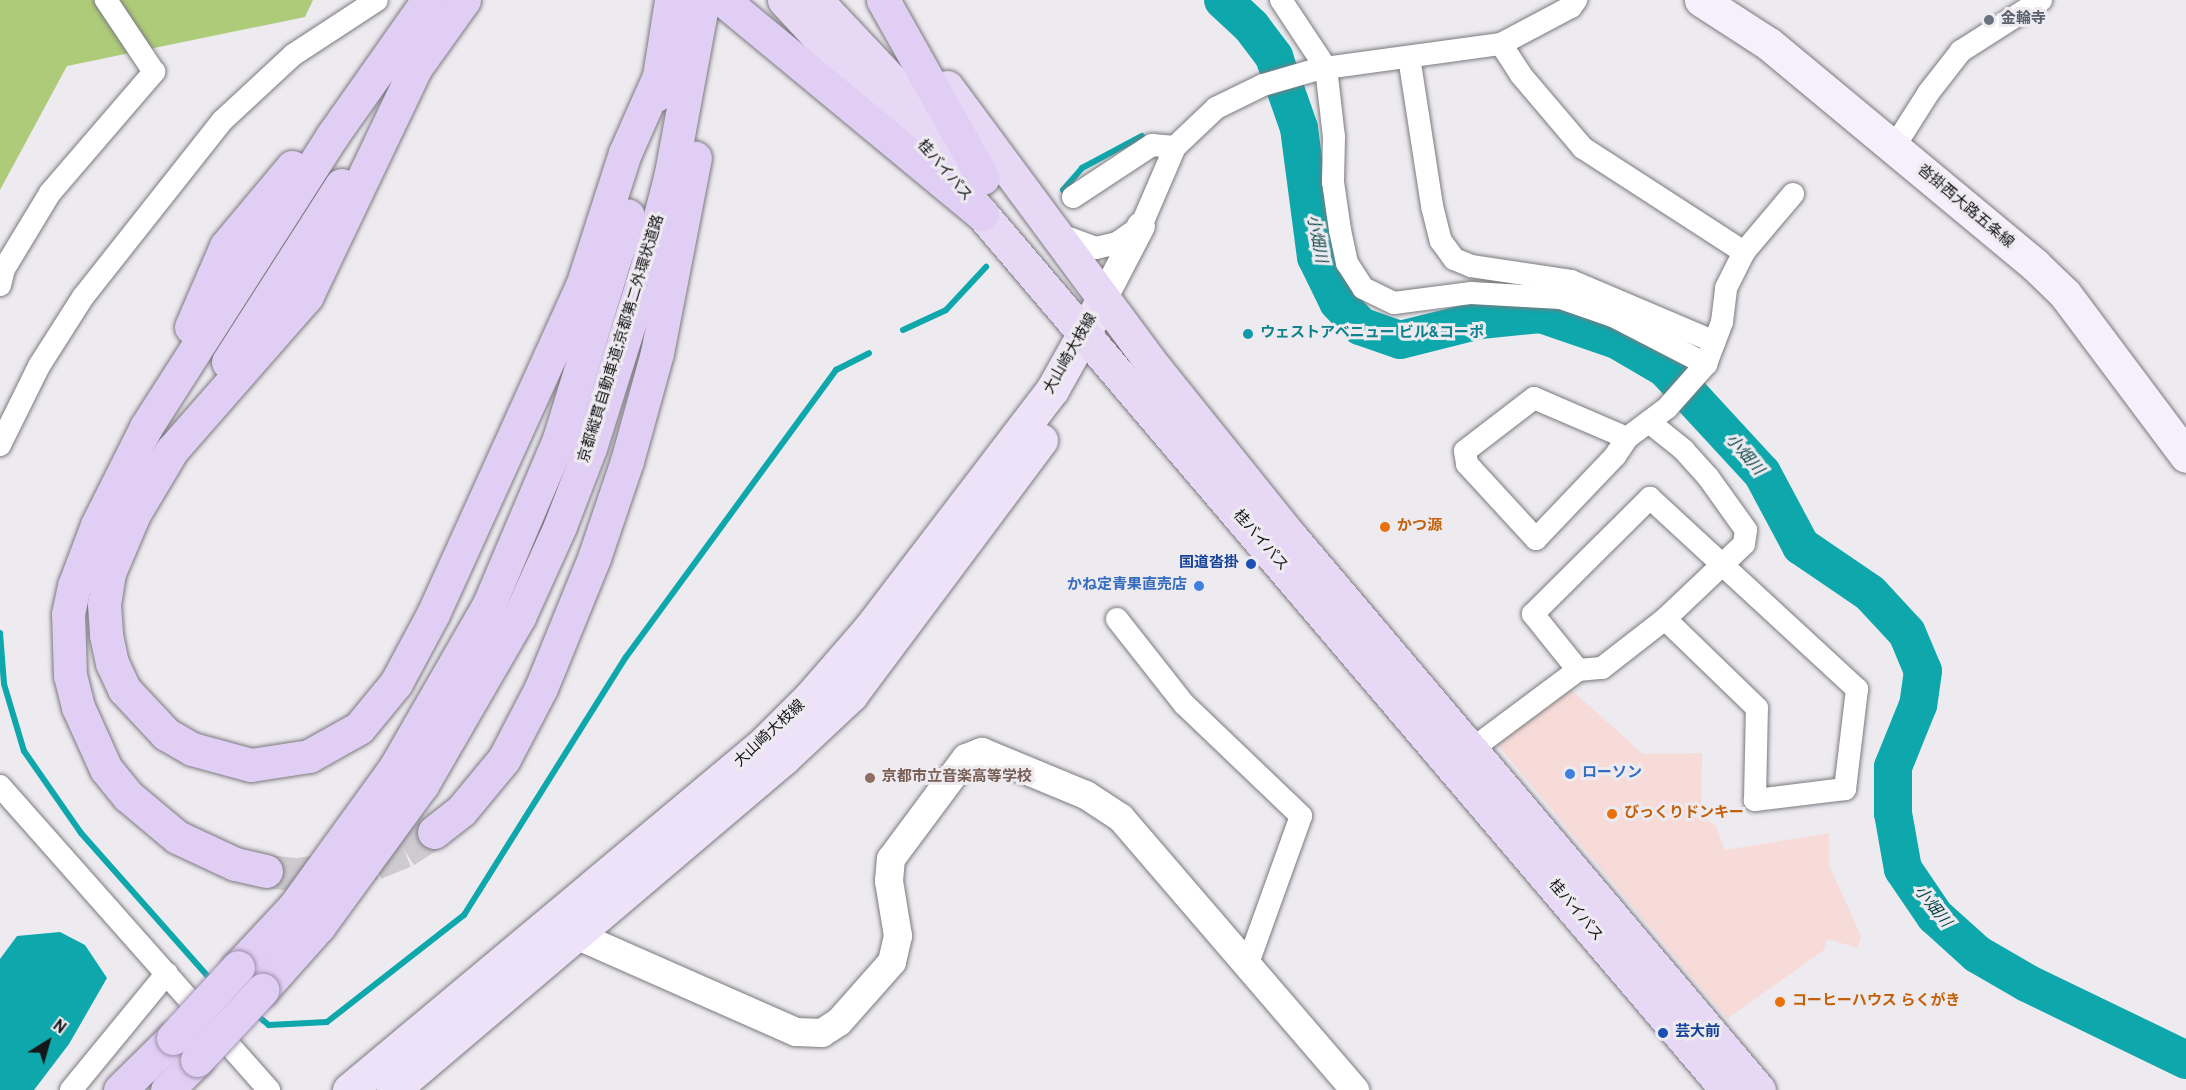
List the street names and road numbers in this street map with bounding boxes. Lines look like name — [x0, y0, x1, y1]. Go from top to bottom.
street label: 桂バイパス — [913, 137, 975, 205]
street label: 沓掛西大路五条線 — [1913, 162, 2017, 252]
street label: 京都縦貫自動車道;京都第二外環状道路 — [576, 213, 668, 465]
street label: 大山崎大枝線 — [1041, 311, 1101, 397]
street label: 桂バイパス — [1229, 507, 1291, 575]
street label: 大山崎大枝線 — [731, 697, 809, 771]
street label: 桂バイパス — [1544, 876, 1606, 946]

